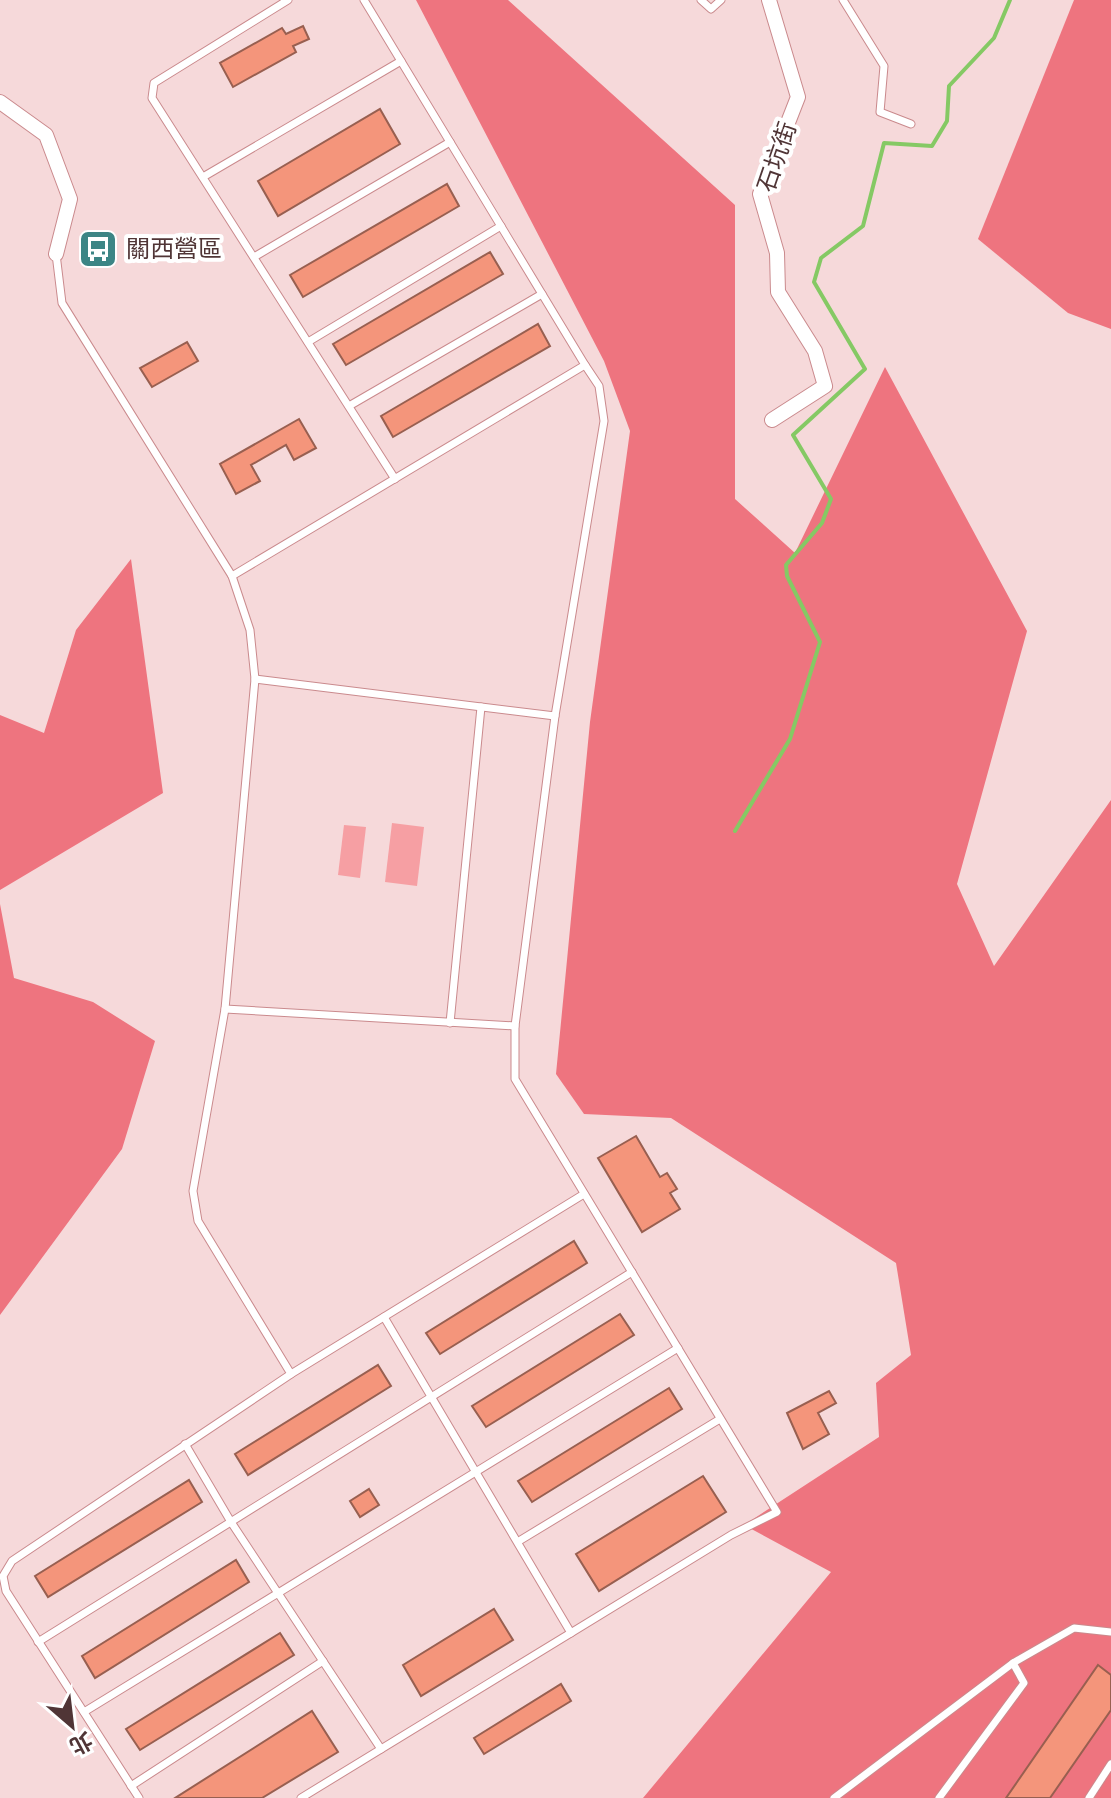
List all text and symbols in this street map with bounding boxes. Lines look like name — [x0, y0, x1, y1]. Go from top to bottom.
street label: 石坑街 — [751, 118, 803, 196]
bus stop icon: 關西營區 — [77, 228, 119, 270]
place label: 關西營區 — [126, 234, 222, 264]
north arrow — [32, 1686, 112, 1766]
text: 北 — [65, 1726, 97, 1760]

